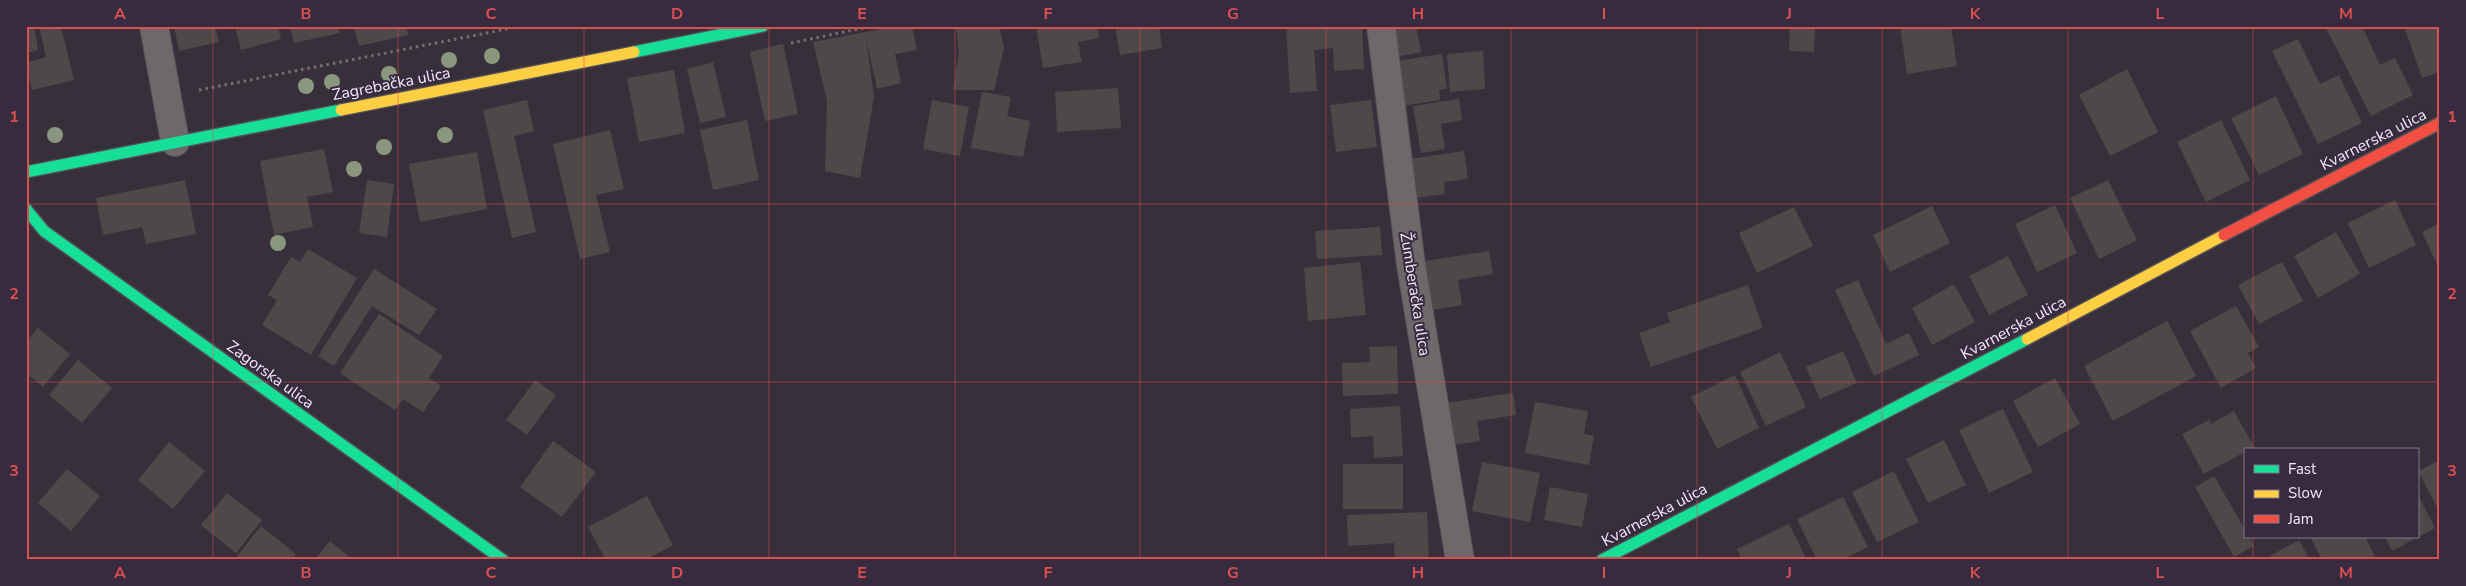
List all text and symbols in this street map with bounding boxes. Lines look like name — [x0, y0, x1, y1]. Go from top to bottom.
text: A — [114, 3, 126, 25]
text: B — [300, 3, 312, 25]
text: C — [486, 3, 497, 25]
text: D — [671, 3, 683, 25]
text: E — [857, 3, 867, 25]
text: F — [1044, 3, 1053, 25]
text: G — [1227, 3, 1239, 25]
text: H — [1412, 3, 1424, 25]
text: I — [1602, 3, 1606, 25]
text: J — [1785, 3, 1792, 25]
text: K — [1970, 3, 1982, 25]
text: L — [2156, 3, 2165, 25]
text: M — [2339, 3, 2353, 25]
street label: Zagrebačka ulica — [330, 62, 452, 106]
street label: Kvarnerska ulica — [2317, 104, 2430, 176]
text: 1 — [9, 106, 19, 128]
text: 1 — [2447, 106, 2457, 128]
street label: Žumberačka ulica — [1394, 231, 1436, 358]
text: 2 — [9, 283, 19, 305]
text: 2 — [2447, 283, 2457, 305]
street label: Kvarnerska ulica — [1957, 291, 2070, 365]
street label: Zagorska ulica — [222, 336, 319, 414]
legend — [2244, 448, 2418, 538]
text: Fast — [2288, 459, 2317, 479]
text: 3 — [9, 460, 19, 482]
text: 3 — [2447, 460, 2457, 482]
street label: Kvarnerska ulica — [1598, 478, 1711, 552]
text: Slow — [2288, 483, 2323, 503]
text: Jam — [2287, 509, 2314, 529]
text: A — [114, 562, 126, 584]
text: B — [300, 562, 312, 584]
text: C — [486, 562, 497, 584]
text: D — [671, 562, 683, 584]
text: E — [857, 562, 867, 584]
text: F — [1044, 562, 1053, 584]
text: G — [1227, 562, 1239, 584]
text: H — [1412, 562, 1424, 584]
text: I — [1602, 562, 1606, 584]
text: J — [1785, 562, 1792, 584]
text: K — [1970, 562, 1982, 584]
text: L — [2156, 562, 2165, 584]
text: M — [2339, 562, 2353, 584]

